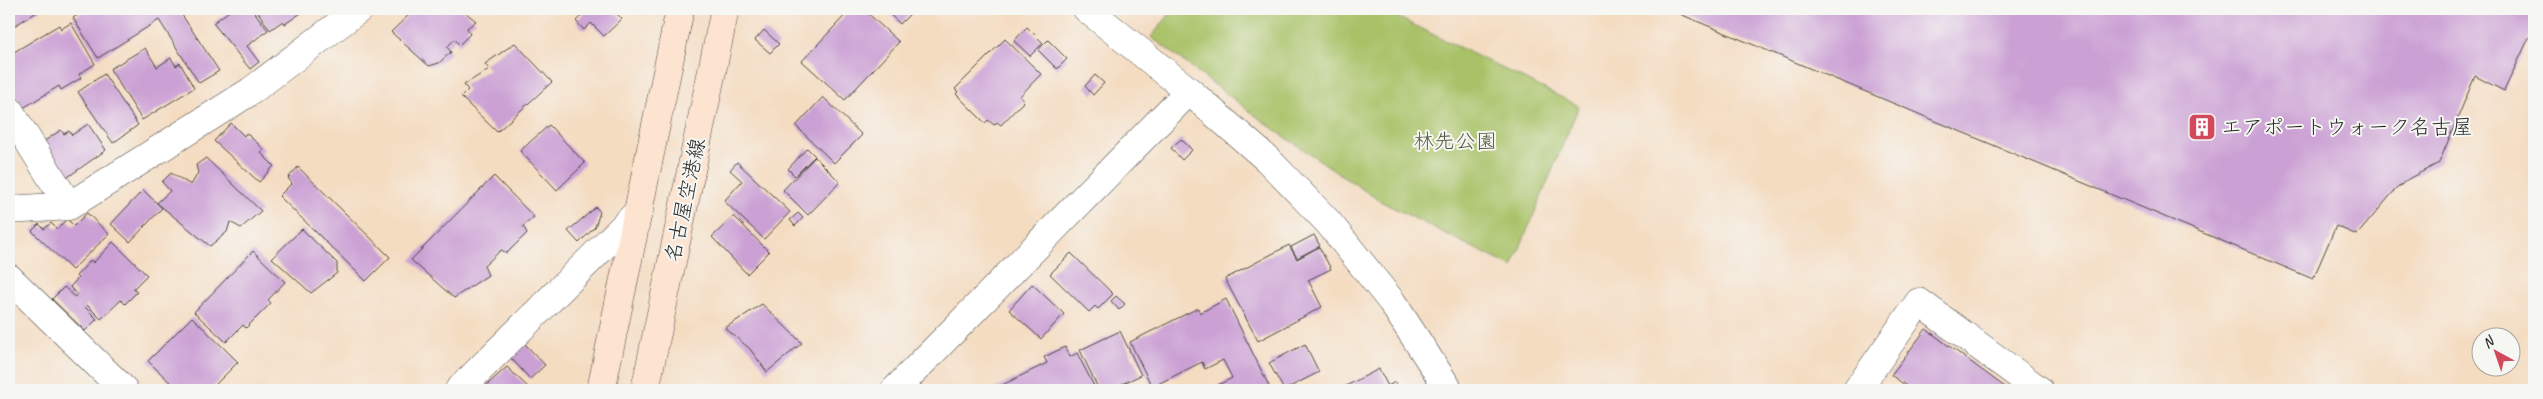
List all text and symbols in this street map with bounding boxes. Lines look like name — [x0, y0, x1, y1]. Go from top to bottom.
building icon: エアポートウォーク名古屋 — [2187, 112, 2217, 142]
place label: エアポートウォーク名古屋 — [2221, 114, 2473, 140]
park label: 林先公園 — [1413, 128, 1497, 154]
street label: 名古屋空港線 — [659, 136, 711, 264]
north arrow — [2470, 326, 2520, 376]
text: N — [2479, 332, 2499, 352]

